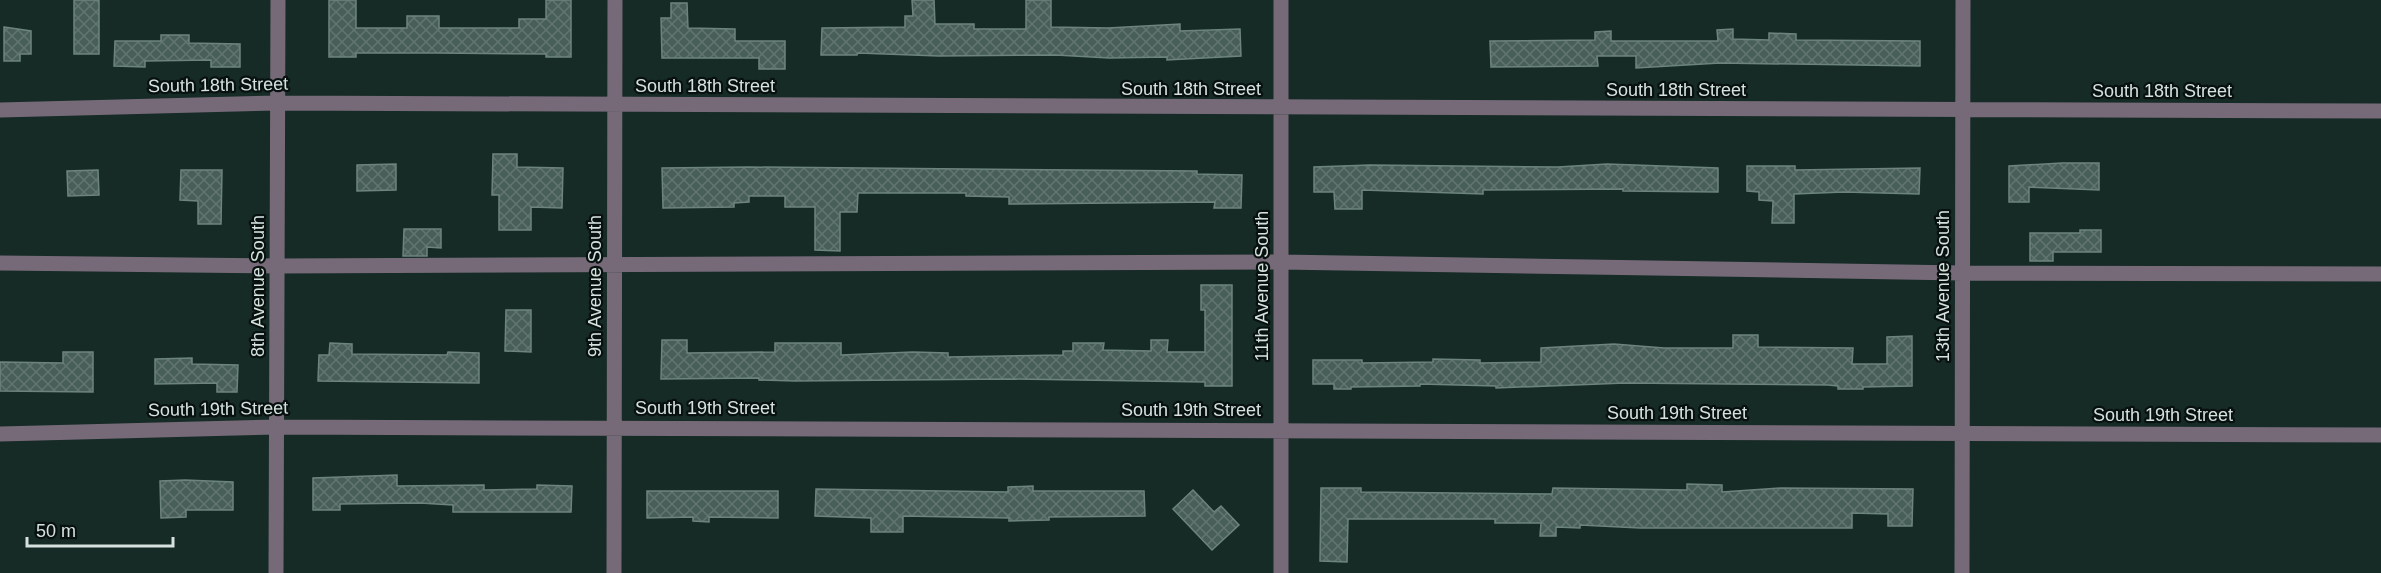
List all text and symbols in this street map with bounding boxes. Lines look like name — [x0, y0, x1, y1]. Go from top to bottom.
street label: South 18th Street — [148, 74, 288, 96]
street label: South 18th Street — [635, 76, 775, 96]
street label: South 18th Street — [1121, 79, 1261, 99]
street label: South 18th Street — [1606, 80, 1746, 100]
street label: South 18th Street — [2092, 81, 2232, 101]
street label: 13th Avenue South — [1933, 210, 1953, 362]
street label: 11th Avenue South — [1252, 211, 1272, 361]
street label: 8th Avenue South — [248, 215, 268, 357]
street label: 9th Avenue South — [585, 215, 605, 357]
street label: South 19th Street — [148, 398, 288, 420]
street label: South 19th Street — [635, 398, 775, 418]
street label: South 19th Street — [1121, 400, 1261, 420]
street label: South 19th Street — [1607, 403, 1747, 423]
street label: South 19th Street — [2093, 405, 2233, 425]
scale bar — [27, 510, 172, 548]
text: 50 m — [36, 521, 76, 541]

